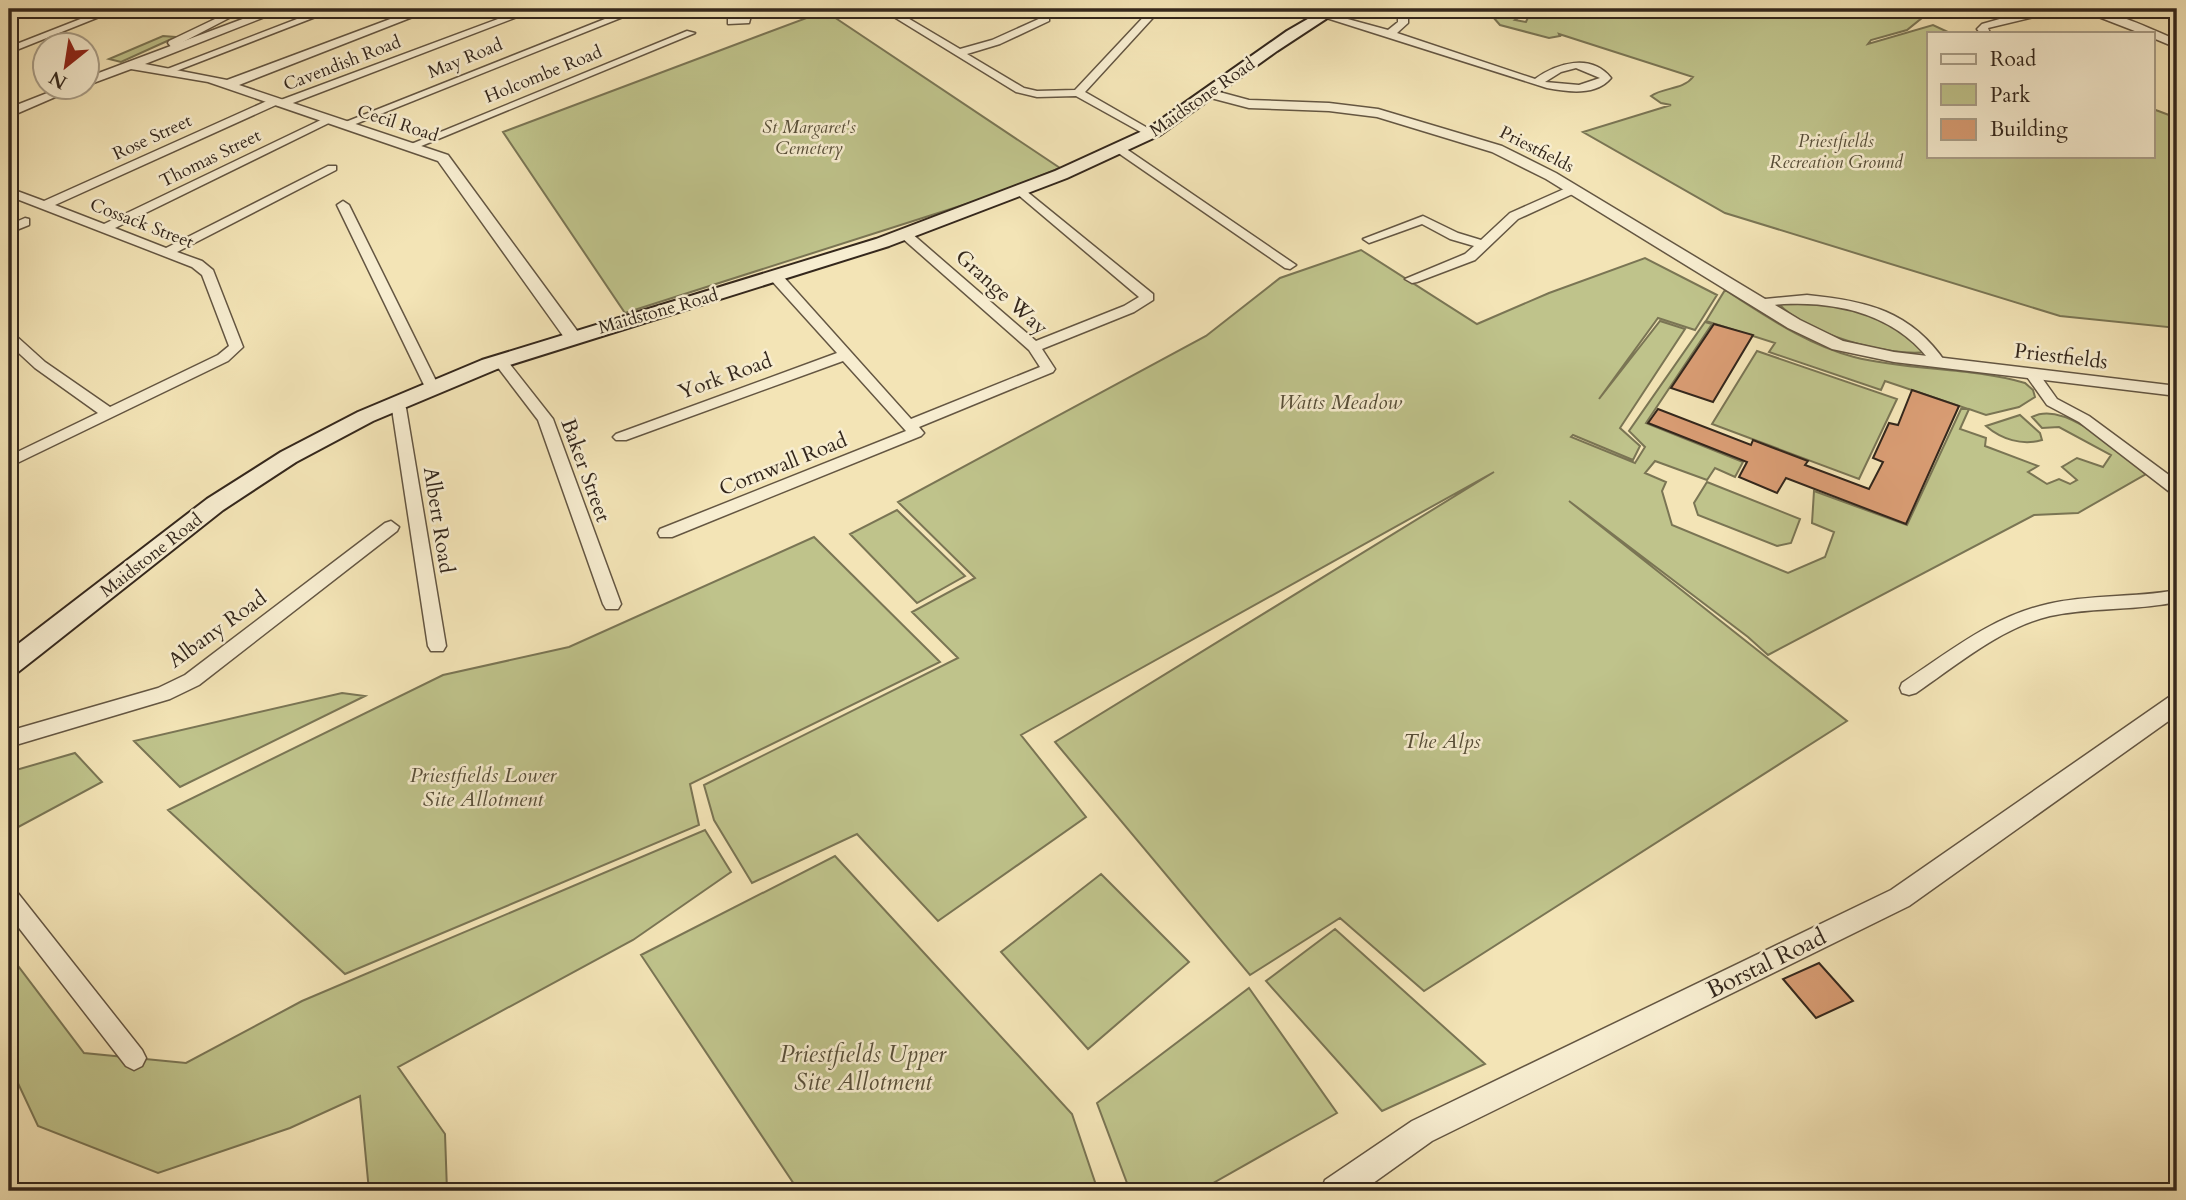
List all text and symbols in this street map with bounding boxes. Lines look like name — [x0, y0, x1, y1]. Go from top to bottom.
street label: Cavendish Road — [280, 29, 405, 97]
north arrow — [32, 32, 102, 102]
street label: May Road — [424, 32, 507, 85]
legend — [1927, 32, 2154, 158]
street label: Holcombe Road — [481, 39, 606, 109]
text: Road — [1990, 45, 2036, 74]
street label: Maidstone Road — [1144, 51, 1260, 143]
text: N — [44, 64, 72, 95]
text: Park — [1990, 81, 2031, 110]
street label: Cecil Road — [354, 99, 442, 148]
street label: Rose Street — [109, 108, 196, 167]
park label: St Margaret's Cemetery — [762, 115, 856, 161]
text: Building — [1990, 115, 2068, 144]
street label: Priestfields — [1495, 120, 1578, 179]
street label: Thomas Street — [155, 123, 265, 194]
park label: Priestfields Recreation Ground — [1769, 129, 1904, 175]
street label: Cossack Street — [86, 192, 198, 255]
street label: Grange Way — [949, 243, 1054, 342]
street label: Maidstone Road — [595, 282, 721, 341]
street label: Priestfields — [2012, 336, 2109, 377]
street label: York Road — [674, 346, 776, 407]
park label: Watts Meadow — [1278, 388, 1403, 417]
street label: Baker Street — [553, 414, 618, 526]
street label: Cornwall Road — [715, 426, 851, 503]
street label: Albert Road — [416, 465, 461, 575]
street label: Maidstone Road — [95, 507, 208, 603]
street label: Albany Road — [162, 584, 273, 675]
park label: The Alps — [1403, 727, 1481, 756]
park label: Priestfields Lower Site Allotment — [410, 761, 557, 814]
street label: Borstal Road — [1701, 920, 1832, 1007]
park label: Priestfields Upper Site Allotment — [780, 1038, 947, 1099]

